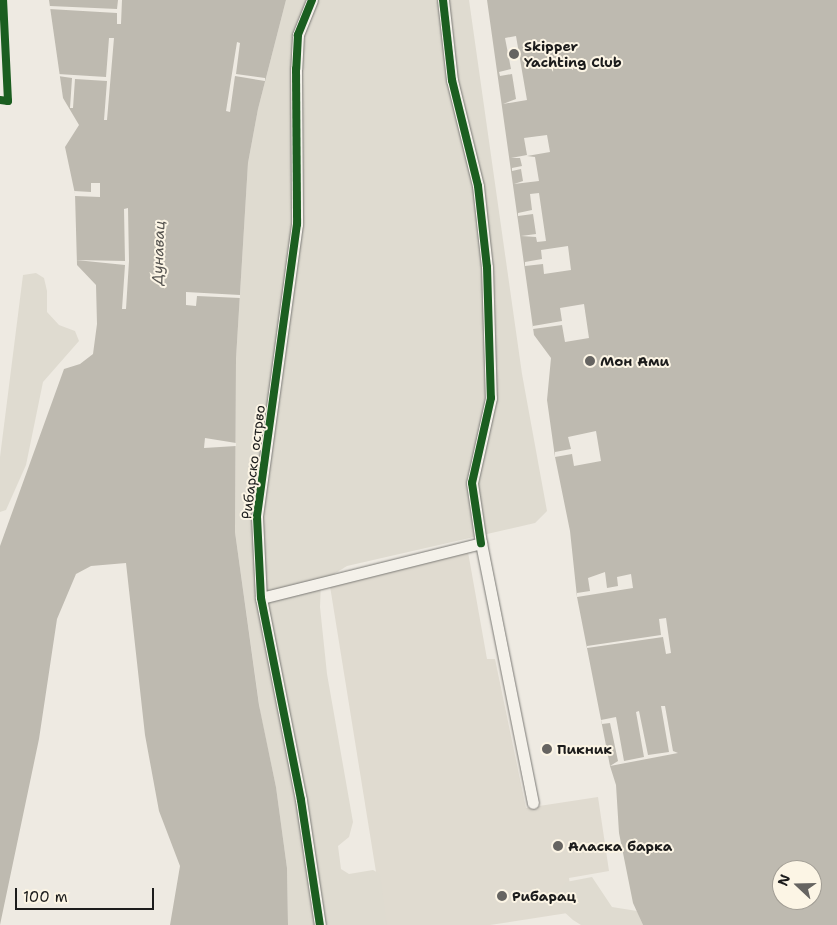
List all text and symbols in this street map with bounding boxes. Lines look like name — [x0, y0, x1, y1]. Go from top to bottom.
place label: Skipper Yachting Club — [524, 38, 622, 70]
marker: Skipper Yachting Club — [508, 48, 520, 60]
water label: Дунавац — [149, 221, 169, 285]
place label: Мон Ами — [600, 353, 669, 369]
marker: Мон Ами — [584, 355, 596, 367]
street label: Рибарско острво — [238, 404, 268, 520]
place label: Пикник — [557, 741, 612, 757]
marker: Пикник — [541, 743, 553, 755]
place label: Аласка барка — [568, 838, 672, 854]
marker: Аласка барка — [552, 840, 564, 852]
north arrow — [772, 860, 822, 910]
text: N — [774, 872, 794, 888]
scale bar — [18, 878, 156, 910]
text: 100 m — [23, 887, 68, 907]
place label: Рибарац — [512, 888, 576, 904]
marker: Рибарац — [496, 890, 508, 902]

